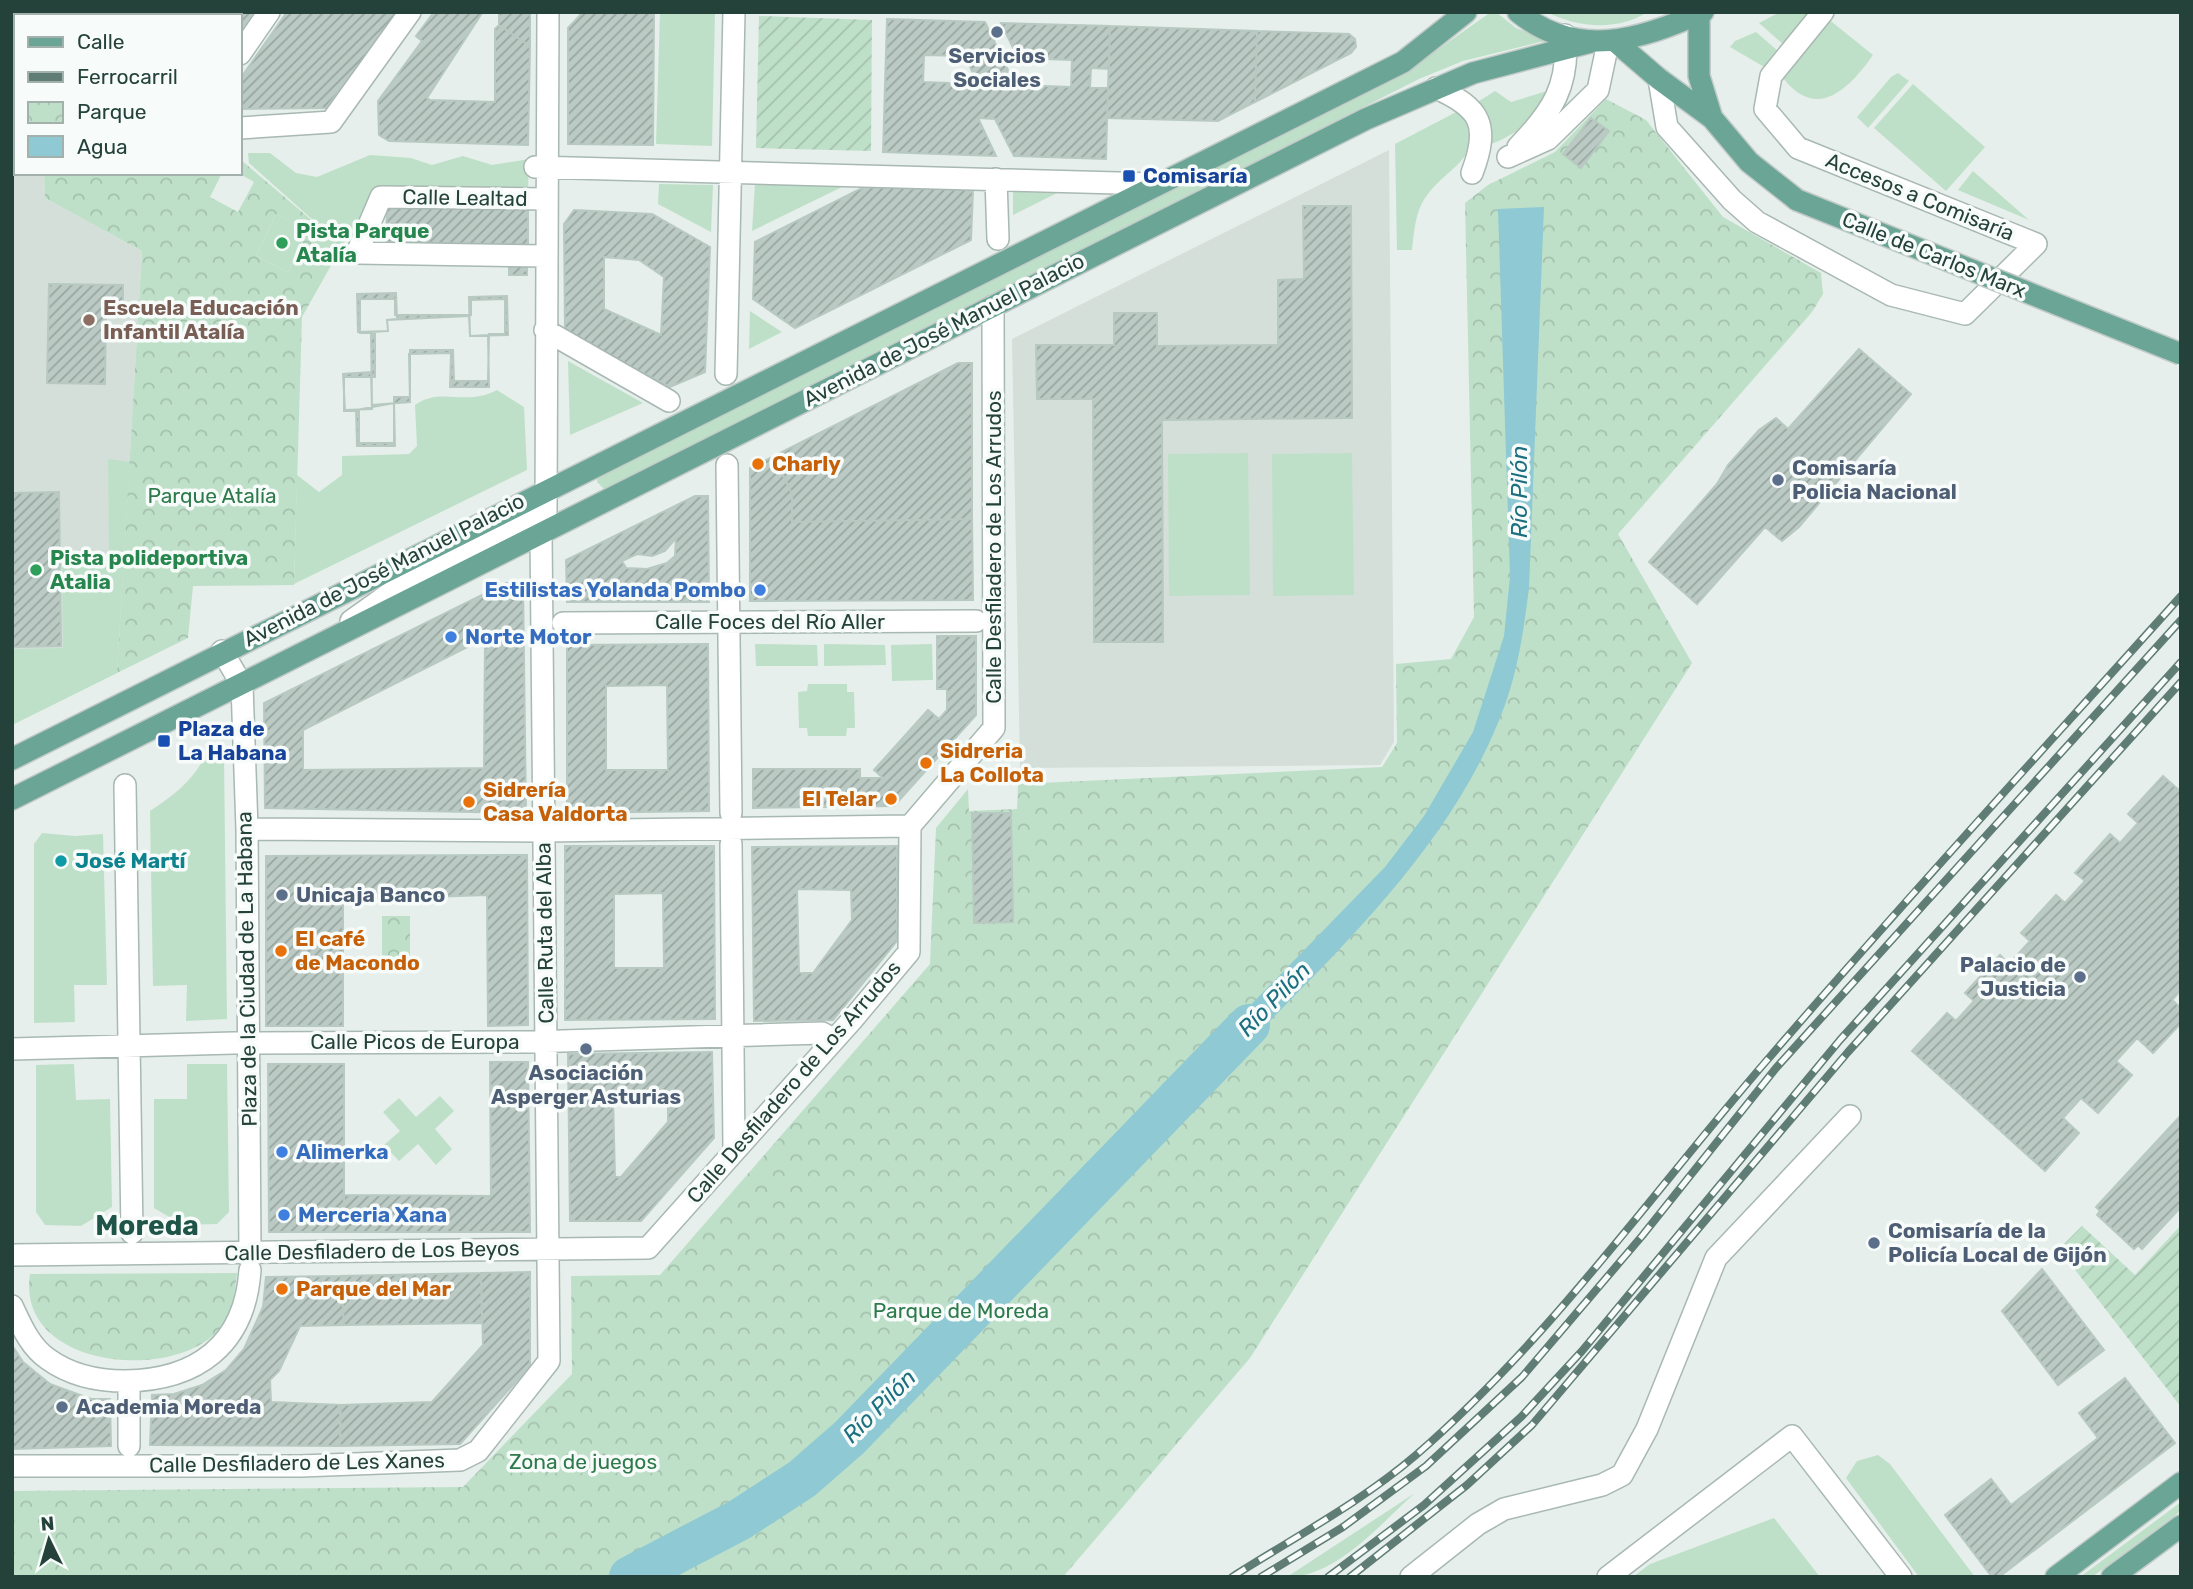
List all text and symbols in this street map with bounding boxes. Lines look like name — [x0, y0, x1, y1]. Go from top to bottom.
legend — [14, 14, 242, 175]
marker: Servicios Sociales — [989, 24, 1005, 40]
text: Calle — [77, 29, 125, 54]
place label: Servicios Sociales — [948, 43, 1046, 92]
text: Ferrocarril — [77, 64, 178, 89]
text: Parque — [77, 99, 147, 124]
text: Agua — [77, 134, 128, 159]
street label: Accesos a Comisaría — [1822, 147, 2018, 246]
place label: Comisaría — [1143, 163, 1248, 188]
marker: Comisaría — [1121, 168, 1137, 184]
street label: Calle Lealtad — [402, 184, 528, 211]
street label: Calle de Carlos Marx — [1839, 206, 2030, 303]
place label: Pista Parque Atalía — [296, 218, 429, 267]
marker: Pista Parque Atalía — [274, 235, 290, 251]
street label: Avenida de José Manuel Palacio — [799, 248, 1088, 411]
place label: Escuela Educación Infantil Atalía — [103, 295, 299, 344]
marker: Escuela Educación Infantil Atalía — [81, 312, 97, 328]
street label: Calle Desfiladero de Los Arrudos — [981, 390, 1006, 704]
water label: Río Pilón — [1505, 446, 1533, 538]
place label: Charly — [772, 451, 841, 476]
place label: Comisaría Policia Nacional — [1792, 455, 1957, 504]
marker: Charly — [750, 456, 766, 472]
marker: Comisaría Policia Nacional — [1770, 472, 1786, 488]
park label: Parque Atalía — [147, 483, 277, 508]
street label: Avenida de José Manuel Palacio — [239, 488, 528, 651]
place label: Pista polideportiva Atalia — [50, 545, 248, 594]
marker: Pista polideportiva Atalia — [28, 562, 44, 578]
place label: Estilistas Yolanda Pombo — [484, 577, 746, 602]
marker: Estilistas Yolanda Pombo — [752, 582, 768, 598]
street label: Calle Foces del Río Aller — [655, 609, 885, 634]
place label: Norte Motor — [465, 624, 592, 649]
marker: Norte Motor — [443, 629, 459, 645]
place label: Plaza de La Habana — [178, 716, 287, 765]
marker: Plaza de La Habana — [156, 733, 172, 749]
place label: Sidreria La Collota — [940, 738, 1044, 787]
marker: Sidreria La Collota — [918, 755, 934, 771]
place label: Sidrería Casa Valdorta — [483, 777, 628, 826]
place label: El Telar — [802, 786, 877, 811]
marker: El Telar — [883, 791, 899, 807]
marker: Sidrería Casa Valdorta — [461, 794, 477, 810]
street label: Plaza de la Ciudad de La Habana — [231, 811, 262, 1127]
street label: Calle Ruta del Alba — [530, 842, 559, 1024]
place label: José Martí — [75, 848, 188, 873]
marker: José Martí — [53, 853, 69, 869]
place label: Unicaja Banco — [296, 882, 445, 907]
marker: Unicaja Banco — [274, 887, 290, 903]
place label: El café de Macondo — [295, 926, 420, 975]
marker: El café de Macondo — [273, 943, 289, 959]
place label: Palacio de Justicia — [1960, 952, 2066, 1001]
street label: Calle Desfiladero de Los Arrudos — [681, 955, 906, 1208]
water label: Río Pilón — [1232, 956, 1316, 1042]
marker: Palacio de Justicia — [2072, 969, 2088, 985]
street label: Calle Picos de Europa — [310, 1029, 520, 1054]
marker: Asociación Asperger Asturias — [578, 1041, 594, 1057]
place label: Asociación Asperger Asturias — [491, 1060, 681, 1109]
place label: Alimerka — [296, 1139, 389, 1164]
marker: Alimerka — [274, 1144, 290, 1160]
place label: Merceria Xana — [298, 1202, 447, 1227]
marker: Merceria Xana — [276, 1207, 292, 1223]
district label: Moreda — [95, 1209, 199, 1242]
place label: Comisaría de la Policía Local de Gijón — [1888, 1218, 2107, 1267]
street label: Calle Desfiladero de Los Beyos — [224, 1235, 520, 1266]
marker: Comisaría de la Policía Local de Gijón — [1866, 1235, 1882, 1251]
place label: Parque del Mar — [296, 1276, 451, 1301]
marker: Parque del Mar — [274, 1281, 290, 1297]
park label: Parque de Moreda — [873, 1298, 1049, 1323]
water label: Río Pilón — [836, 1363, 922, 1449]
place label: Academia Moreda — [76, 1394, 261, 1419]
marker: Academia Moreda — [54, 1399, 70, 1415]
street label: Calle Desfiladero de Les Xanes — [149, 1447, 445, 1478]
park label: Zona de juegos — [509, 1449, 657, 1474]
north arrow — [14, 1505, 84, 1575]
text: N — [40, 1512, 55, 1536]

